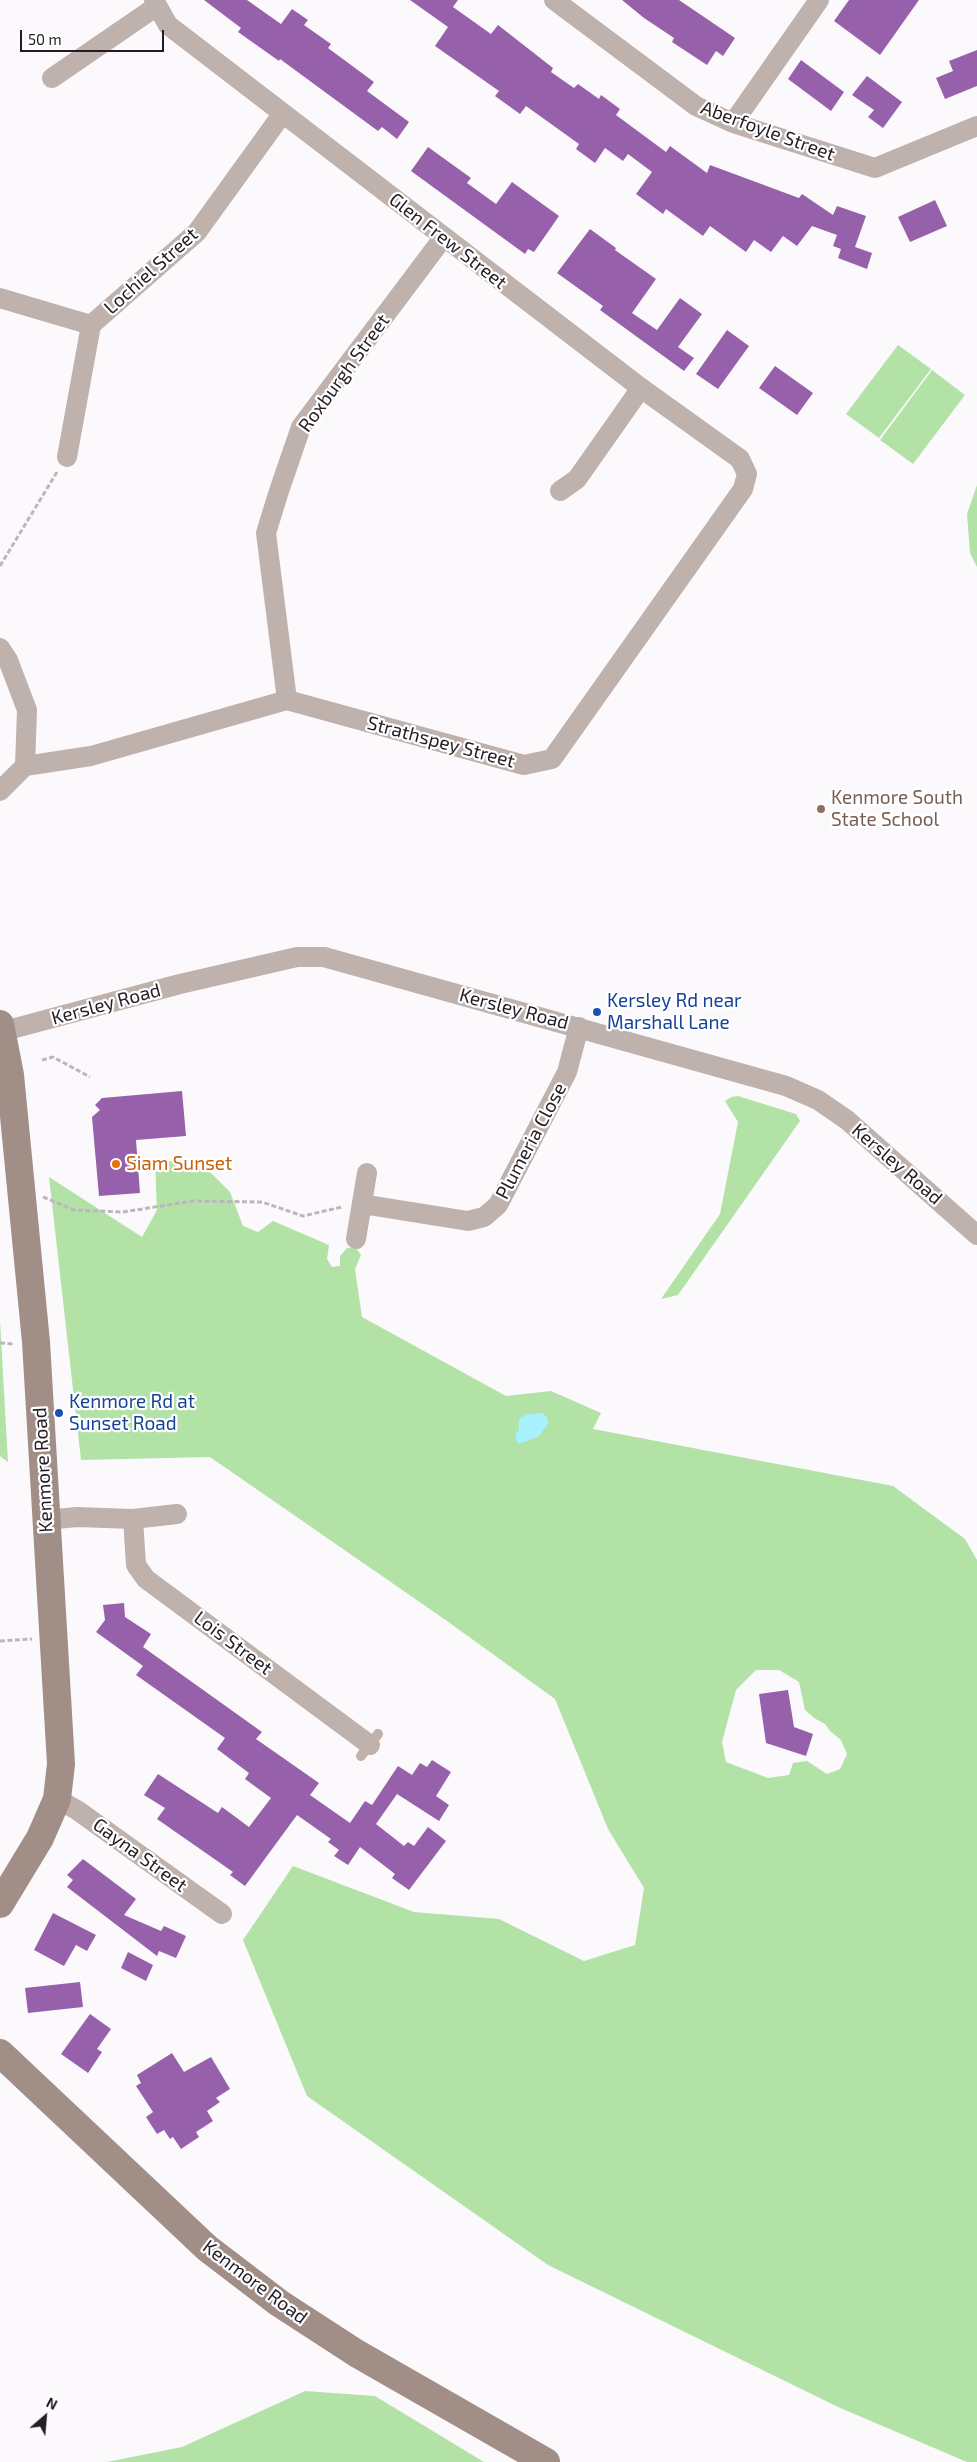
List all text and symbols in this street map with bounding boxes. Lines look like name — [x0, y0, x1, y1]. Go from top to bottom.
scale bar — [22, 20, 166, 52]
text: 50 m — [28, 30, 62, 48]
street label: Aberfoyle Street — [698, 96, 838, 166]
street label: Glen Frew Street — [385, 188, 511, 294]
street label: Lochiel Street — [99, 223, 203, 319]
street label: Roxburgh Street — [294, 310, 394, 436]
street label: Strathspey Street — [365, 711, 517, 773]
place label: Kenmore South State School — [831, 787, 963, 831]
marker: Kenmore South State School — [815, 803, 827, 815]
street label: Kersley Road — [49, 978, 163, 1030]
street label: Kersley Road — [457, 983, 571, 1035]
place label: Kersley Rd near Marshall Lane — [607, 990, 742, 1034]
marker: Kersley Rd near Marshall Lane — [591, 1006, 603, 1018]
street label: Plumeria Close — [491, 1079, 571, 1203]
street label: Kersley Road — [847, 1119, 947, 1209]
place label: Siam Sunset — [126, 1153, 232, 1175]
marker: Siam Sunset — [110, 1158, 122, 1170]
place label: Kenmore Rd at Sunset Road — [69, 1391, 195, 1435]
street label: Kenmore Road — [28, 1407, 58, 1533]
marker: Kenmore Rd at Sunset Road — [53, 1407, 65, 1419]
street label: Lois Street — [189, 1606, 277, 1680]
street label: Gayna Street — [88, 1813, 192, 1897]
street label: Kenmore Road — [198, 2235, 312, 2329]
north arrow — [20, 2392, 70, 2442]
text: N — [44, 2393, 60, 2413]

